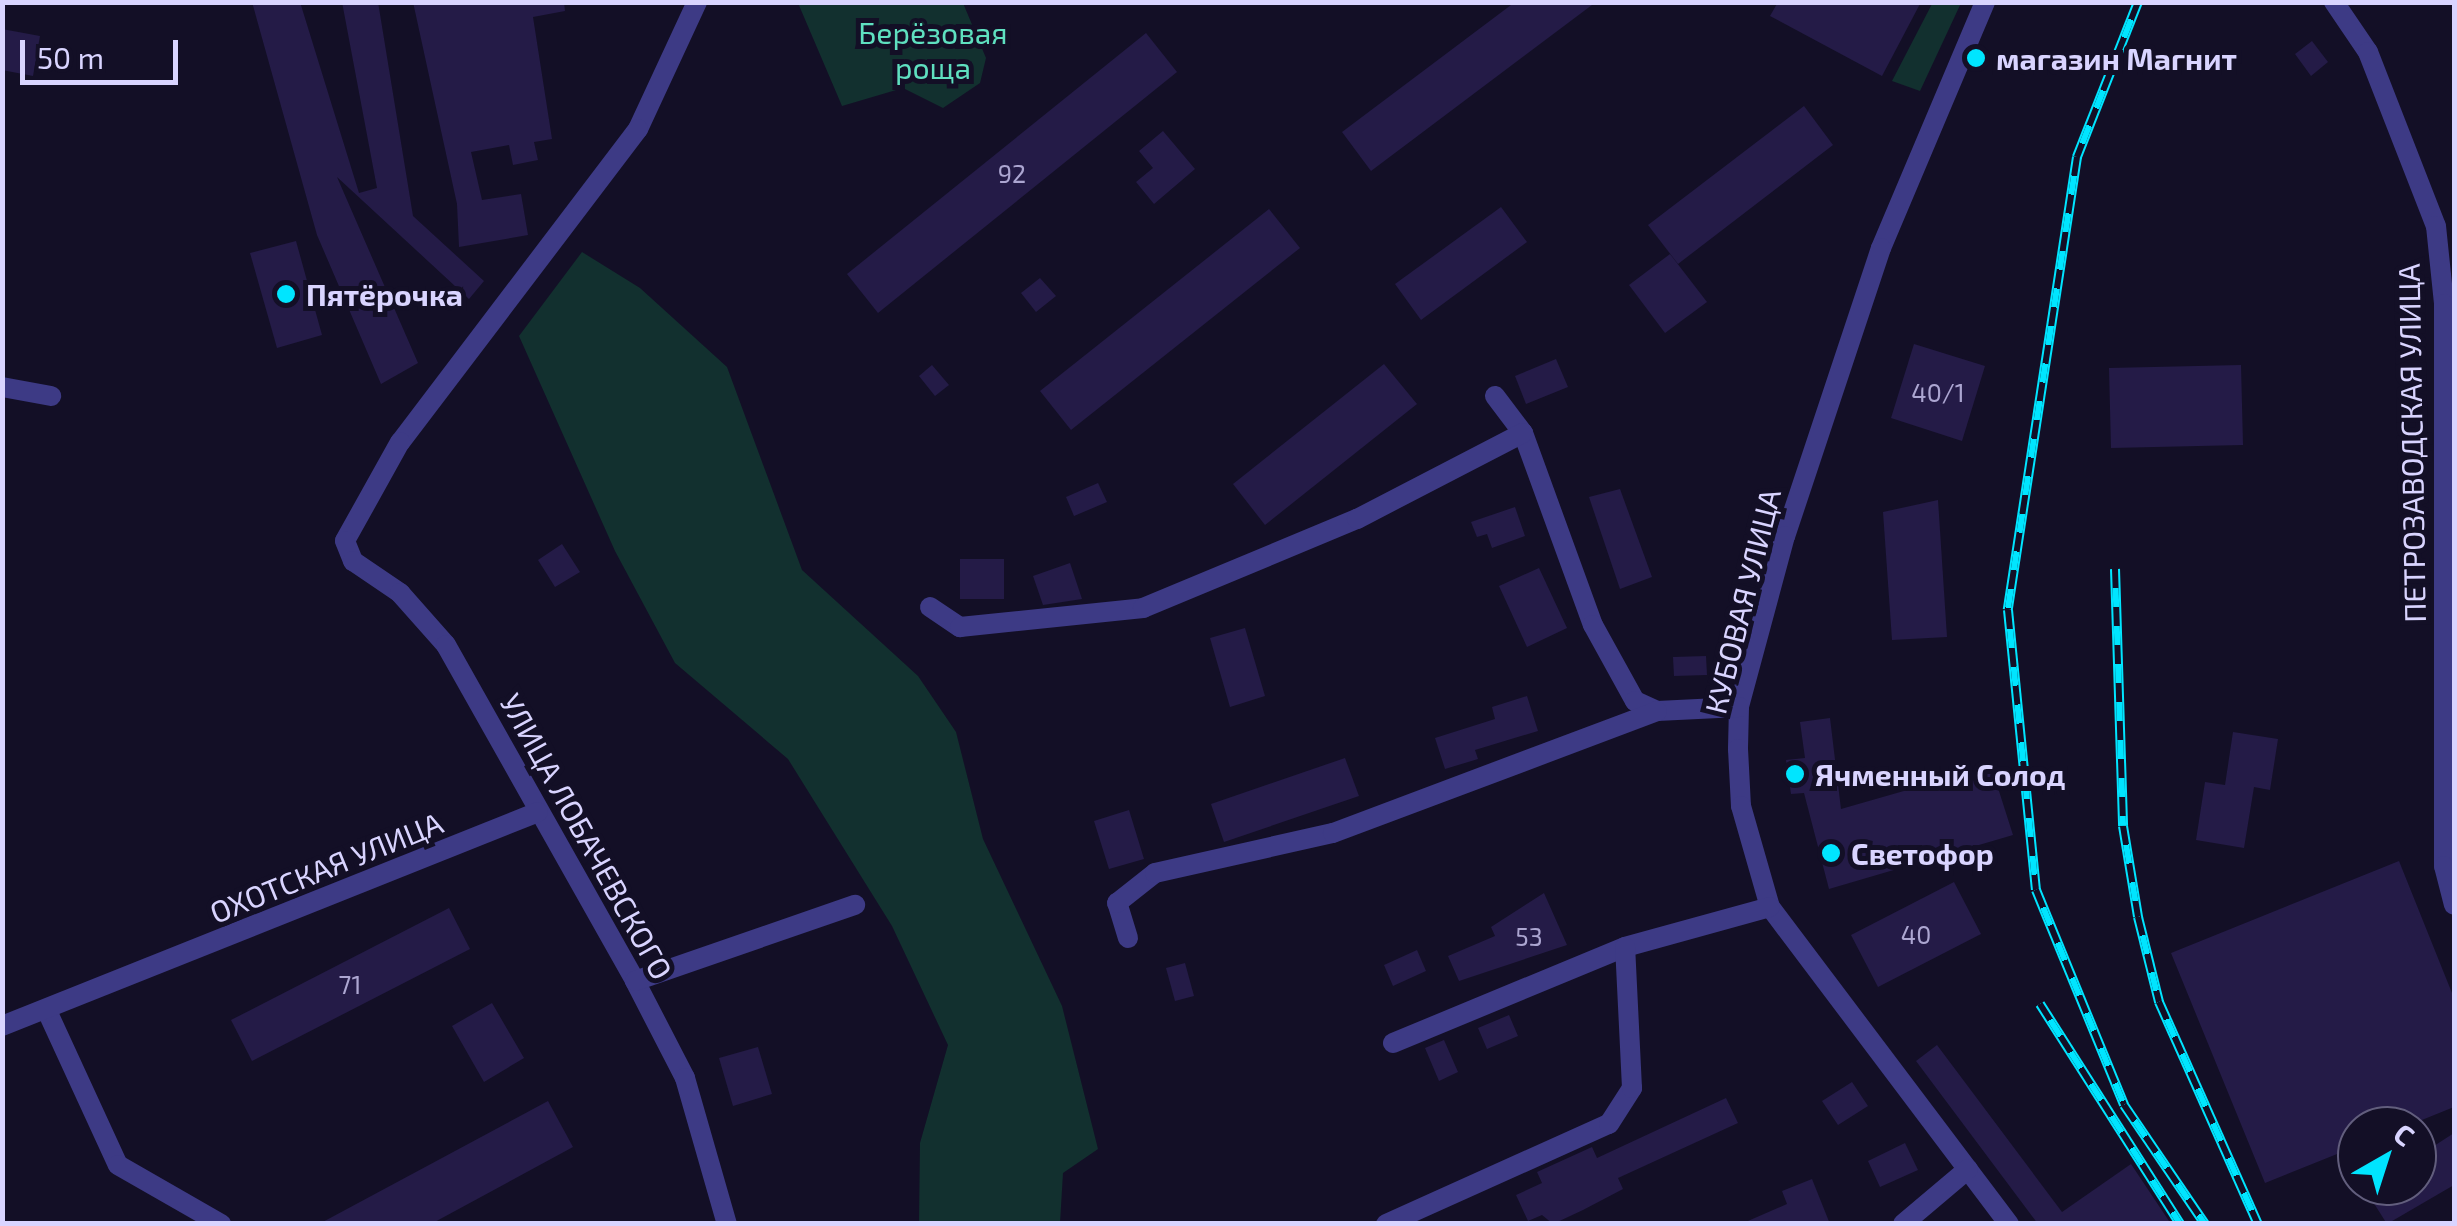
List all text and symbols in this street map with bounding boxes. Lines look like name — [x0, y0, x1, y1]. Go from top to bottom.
park label: Берёзовая роща — [858, 14, 1008, 84]
scale bar — [25, 20, 182, 82]
text: 50 m — [37, 39, 104, 75]
place label: магазин Магнит — [1996, 40, 2237, 76]
marker: магазин Магнит — [1965, 47, 1987, 69]
house number: 92 — [998, 158, 1026, 188]
street label: ПЕТРОЗАВОДСКАЯ УЛИЦА — [2390, 263, 2432, 623]
place label: Пятёрочка — [306, 276, 463, 312]
marker: Пятёрочка — [275, 283, 297, 305]
house number: 40/1 — [1911, 377, 1965, 407]
street label: КУБОВАЯ УЛИЦА — [1697, 485, 1787, 717]
street label: УЛИЦА ЛОБАЧЕВСКОГО — [493, 687, 681, 985]
place label: Ячменный Солод — [1815, 756, 2065, 792]
marker: Ячменный Солод — [1784, 763, 1806, 785]
street label: ОХОТСКАЯ УЛИЦА — [204, 804, 448, 930]
place label: Светофор — [1851, 835, 1994, 871]
marker: Светофор — [1820, 842, 1842, 864]
house number: 40 — [1901, 919, 1931, 949]
house number: 53 — [1515, 921, 1543, 951]
house number: 71 — [339, 969, 361, 999]
north arrow — [2337, 1106, 2437, 1206]
text: С — [2388, 1116, 2422, 1153]

